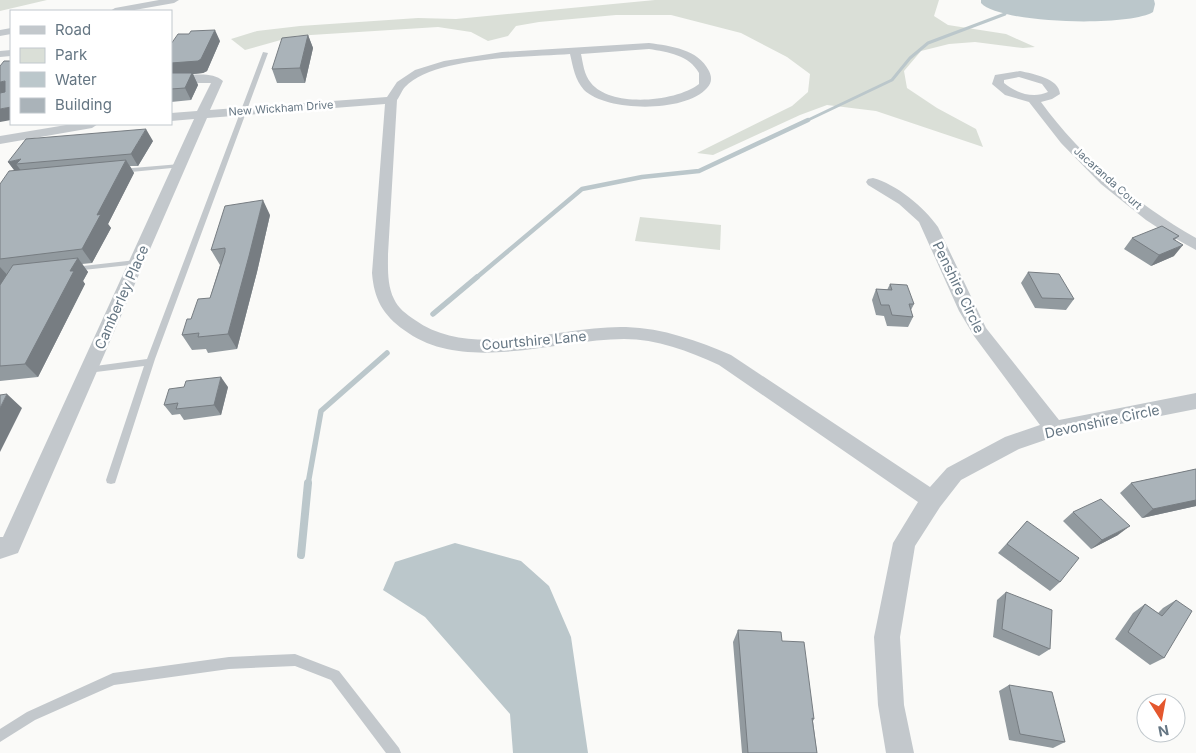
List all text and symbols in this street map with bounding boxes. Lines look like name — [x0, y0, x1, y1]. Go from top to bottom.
legend — [10, 10, 172, 125]
text: Road — [55, 20, 91, 39]
text: Park — [55, 45, 88, 64]
text: Water — [55, 70, 97, 89]
text: Building — [55, 95, 112, 114]
street label: New Wickham Drive — [228, 97, 334, 119]
street label: Jacaranda Court — [1071, 144, 1145, 213]
street label: Penshire Circle — [930, 238, 988, 336]
street label: Camberley Place — [90, 242, 152, 352]
street label: Courtshire Lane — [481, 327, 587, 353]
street label: Devonshire Circle — [1043, 401, 1161, 441]
north arrow — [1136, 693, 1186, 743]
text: N — [1157, 722, 1170, 741]

